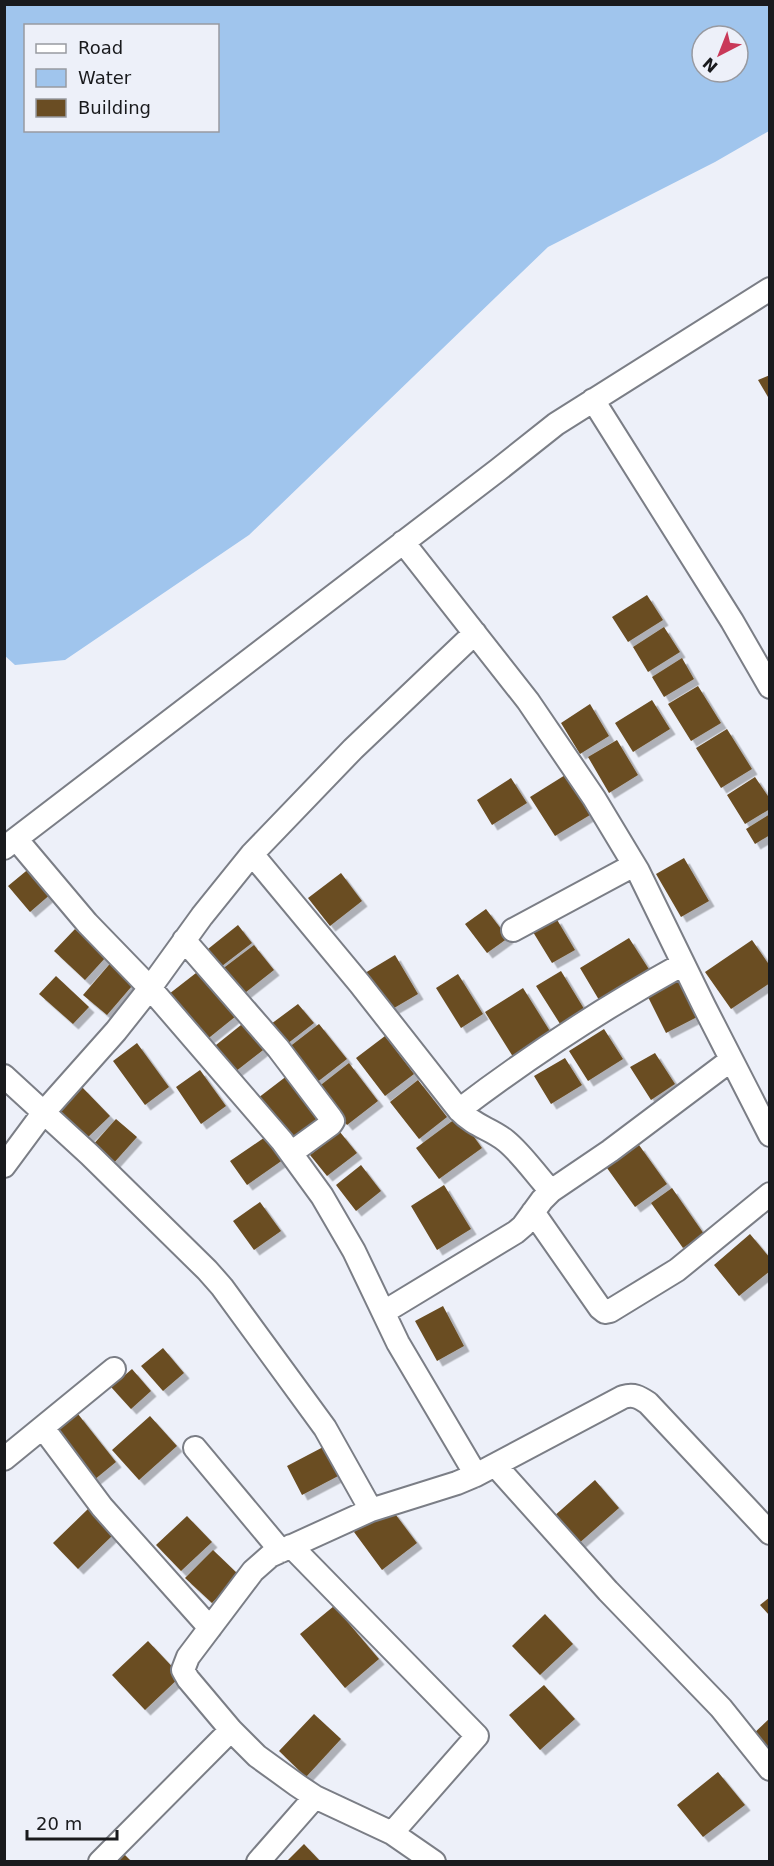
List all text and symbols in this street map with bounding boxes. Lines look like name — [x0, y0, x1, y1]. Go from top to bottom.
legend — [24, 24, 219, 132]
north arrow — [690, 24, 750, 84]
text: Road — [78, 37, 123, 58]
text: N — [699, 53, 722, 76]
text: Water — [78, 67, 132, 88]
text: Building — [78, 97, 151, 118]
scale bar — [27, 1803, 117, 1841]
text: 20 m — [36, 1813, 82, 1834]

